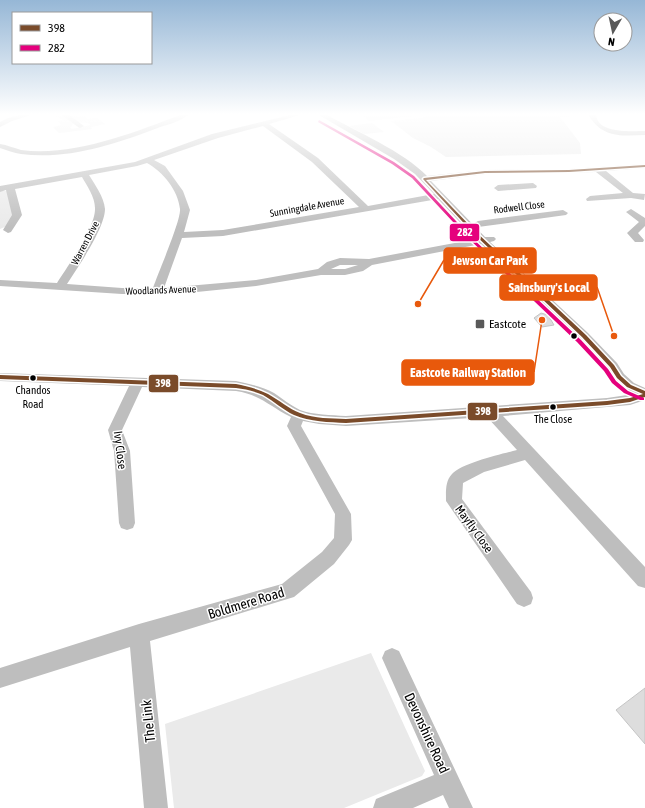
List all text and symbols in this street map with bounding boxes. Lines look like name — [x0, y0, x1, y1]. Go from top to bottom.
legend — [12, 12, 152, 64]
north arrow — [593, 12, 633, 52]
text: 398 — [48, 21, 65, 35]
text: N — [607, 35, 616, 48]
text: 282 — [48, 41, 65, 55]
street label: Sunningdale Avenue — [269, 195, 346, 219]
street label: Rodwell Close — [493, 198, 546, 216]
street label: Warren Drive — [69, 219, 101, 267]
line badge: 282 — [449, 223, 480, 242]
text: 282 — [457, 226, 473, 238]
callout: Jewson Car Park — [444, 248, 536, 273]
text: Jewson Car Park — [451, 253, 528, 268]
callout: Sainsbury's Local — [500, 275, 597, 300]
text: Sainsbury's Local — [509, 280, 590, 295]
street label: Woodlands Avenue — [126, 283, 197, 297]
place label: Eastcote — [489, 317, 526, 331]
marker: Eastcote — [474, 318, 486, 330]
unlabelled marker — [569, 331, 579, 341]
callout: Eastcote Railway Station — [402, 360, 534, 385]
text: Eastcote Railway Station — [410, 365, 526, 380]
marker: Chandos Road — [28, 373, 38, 383]
line badge: 398 — [148, 374, 179, 393]
text: 398 — [155, 377, 171, 389]
place label: Chandos Road — [15, 384, 51, 410]
line badge: 398 — [467, 402, 498, 421]
marker: The Close — [548, 402, 558, 412]
text: 398 — [475, 405, 491, 417]
place label: The Close — [534, 413, 572, 425]
street label: Ivy Close — [111, 430, 129, 470]
street label: Mayfly Close — [452, 503, 496, 555]
street label: Boldmere Road — [206, 584, 286, 622]
street label: Devonshire Road — [401, 690, 453, 776]
street label: The Link — [138, 699, 158, 743]

